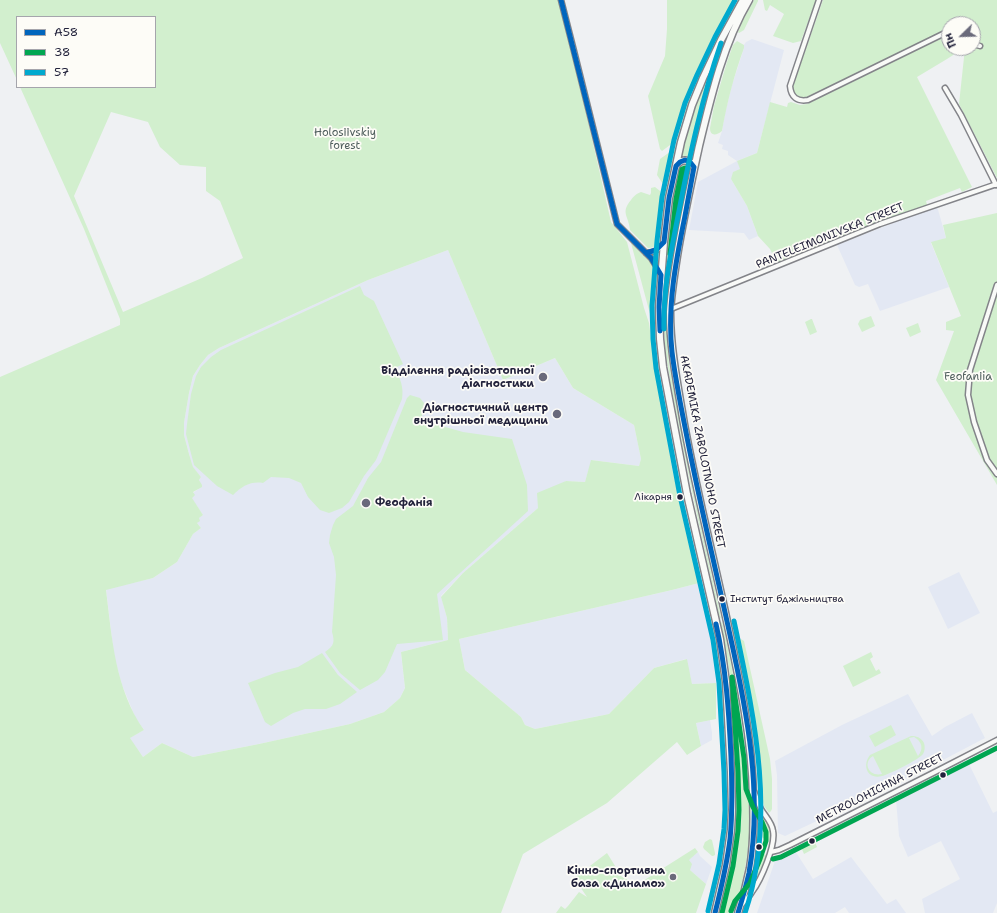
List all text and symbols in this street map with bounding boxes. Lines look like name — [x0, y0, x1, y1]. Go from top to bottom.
legend — [16, 16, 156, 88]
north arrow — [941, 16, 981, 56]
text: А58 — [54, 24, 78, 40]
text: Пн — [941, 31, 960, 50]
text: 38 — [54, 44, 70, 60]
text: 57 — [54, 64, 69, 80]
park label: Holosiivskiy forest — [314, 126, 376, 152]
street label: PANTELEIMONIVSKA STREET — [754, 200, 906, 272]
street label: AKADEMIKA ZABOLOTNOHO STREET — [677, 354, 727, 550]
place label: Відділення радіоізотопної діагностики — [381, 364, 534, 390]
park label: Feofaniia — [944, 370, 992, 384]
marker: Відділення радіоізотопної діагностики — [537, 371, 549, 383]
place label: Діагностичний центр внутрішньої медицини — [414, 401, 548, 427]
marker: Діагностичний центр внутрішньої медицини — [551, 408, 563, 420]
place label: Лікарня — [634, 491, 672, 503]
marker: Лікарня — [675, 492, 685, 502]
place label: Феофанія — [375, 496, 432, 510]
marker: Феофанія — [360, 497, 372, 509]
place label: Інститут бджільництва — [730, 593, 844, 605]
marker: Інститут бджільництва — [717, 594, 727, 604]
street label: METROLOHICHNA STREET — [814, 751, 946, 827]
unlabelled marker — [938, 770, 948, 780]
unlabelled marker — [807, 836, 817, 846]
unlabelled marker — [754, 842, 764, 852]
place label: Кінно-спортивна база «Динамо» — [567, 864, 665, 890]
marker: Кінно-спортивна база «Динамо» — [668, 872, 678, 882]

